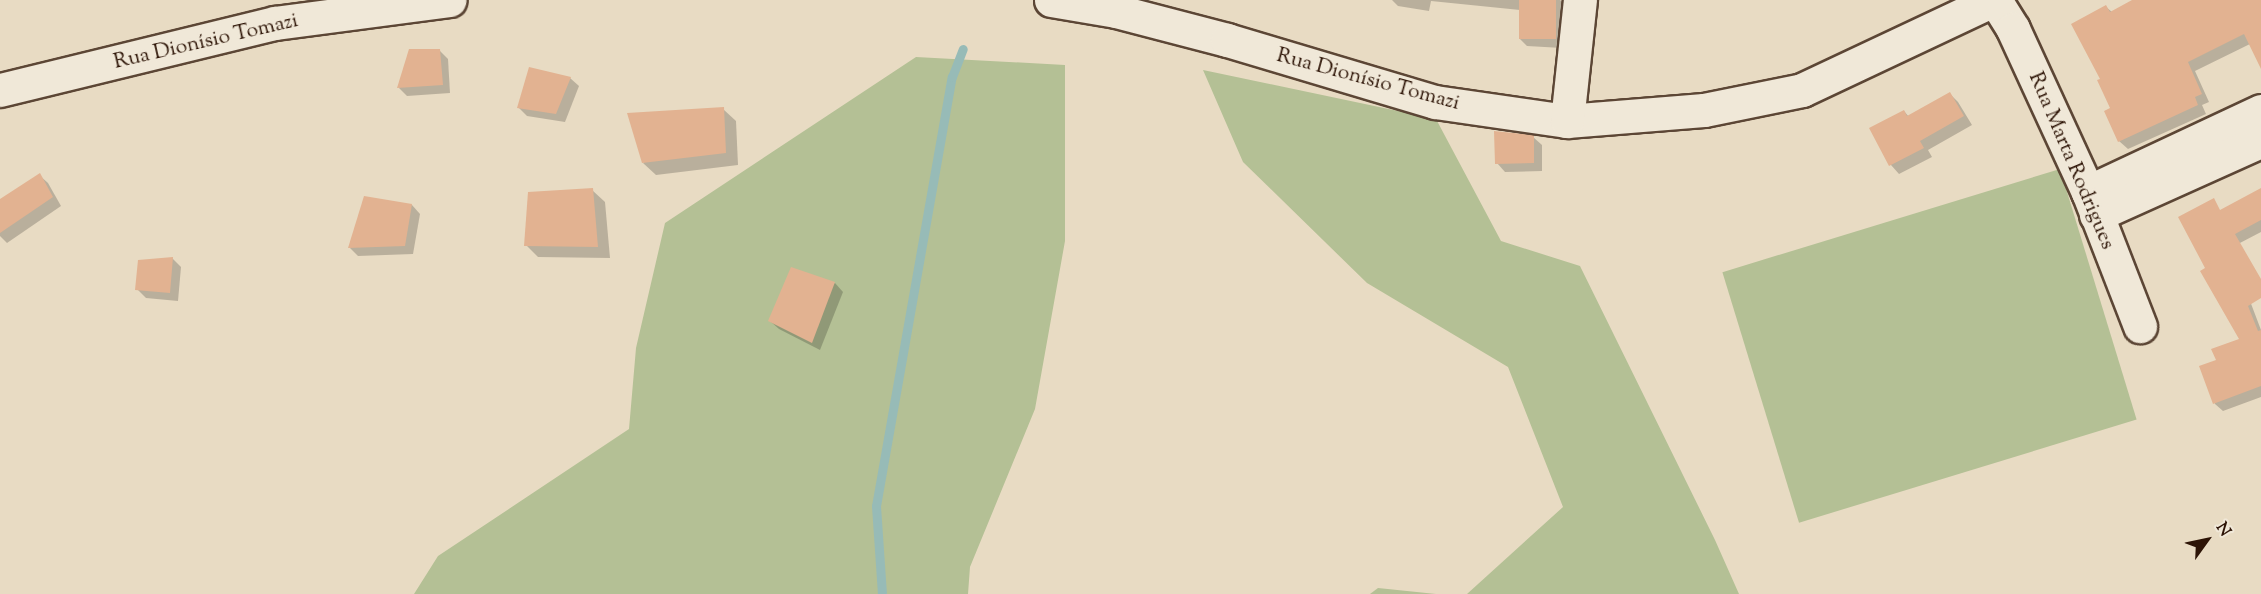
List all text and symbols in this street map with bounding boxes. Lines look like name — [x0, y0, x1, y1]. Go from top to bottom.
street label: Rua Dionísio Tomazi — [111, 9, 301, 75]
street label: Rua Dionísio Tomazi — [1274, 43, 1462, 117]
street label: Rua Marta Rodrigues — [2022, 68, 2120, 254]
north arrow — [2177, 510, 2237, 570]
text: N — [2209, 518, 2236, 542]

